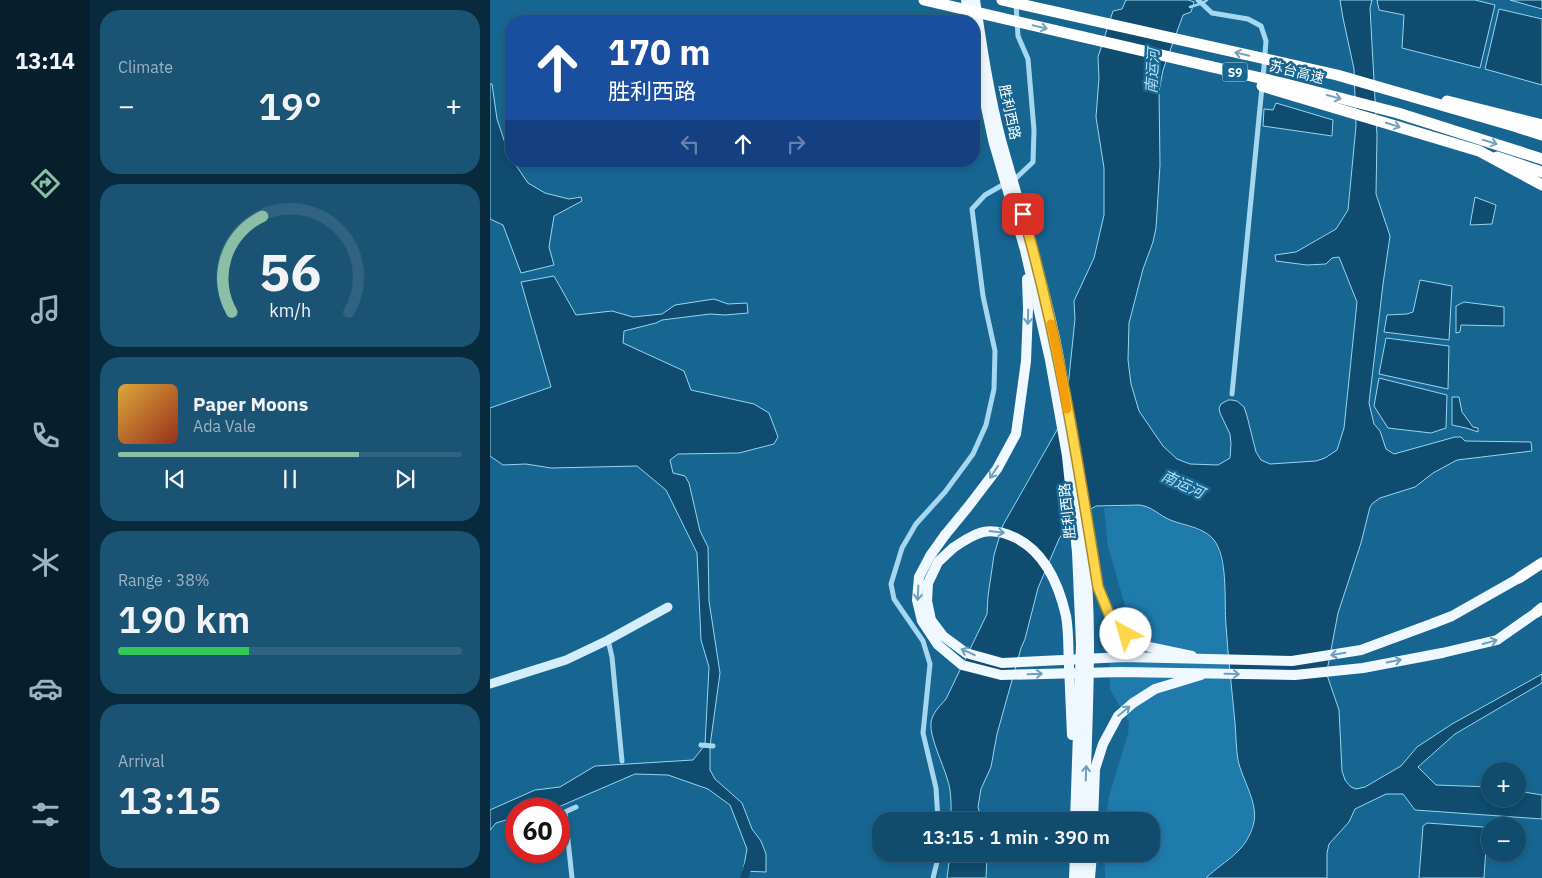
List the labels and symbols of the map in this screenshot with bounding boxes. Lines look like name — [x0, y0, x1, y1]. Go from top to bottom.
one-way arrow — [1032, 23, 1048, 32]
water label: 南运河 — [1141, 45, 1163, 94]
one-way arrow — [1234, 48, 1250, 58]
street label: 苏台高速 — [1268, 56, 1326, 88]
road number: S9 — [1222, 62, 1248, 82]
street label: 胜利西路 — [995, 83, 1025, 141]
one-way arrow — [1326, 92, 1342, 102]
one-way arrow — [1385, 121, 1401, 131]
one-way arrow — [1482, 138, 1498, 148]
pin — [1002, 193, 1044, 235]
one-way arrow — [1023, 308, 1032, 324]
one-way arrow — [988, 465, 998, 479]
water label: 南运河 — [1159, 466, 1210, 503]
street label: 胜利西路 — [1055, 482, 1079, 540]
one-way arrow — [988, 527, 1004, 537]
one-way arrow — [913, 585, 922, 601]
position arrow — [1099, 607, 1151, 659]
one-way arrow — [1481, 636, 1497, 646]
one-way arrow — [961, 646, 976, 656]
one-way arrow — [1330, 649, 1346, 659]
one-way arrow — [1385, 656, 1401, 666]
one-way arrow — [1224, 669, 1240, 679]
one-way arrow — [1027, 670, 1043, 679]
one-way arrow — [1118, 705, 1131, 716]
one-way arrow — [1081, 765, 1090, 781]
speed limit sign: 60 — [505, 798, 570, 863]

